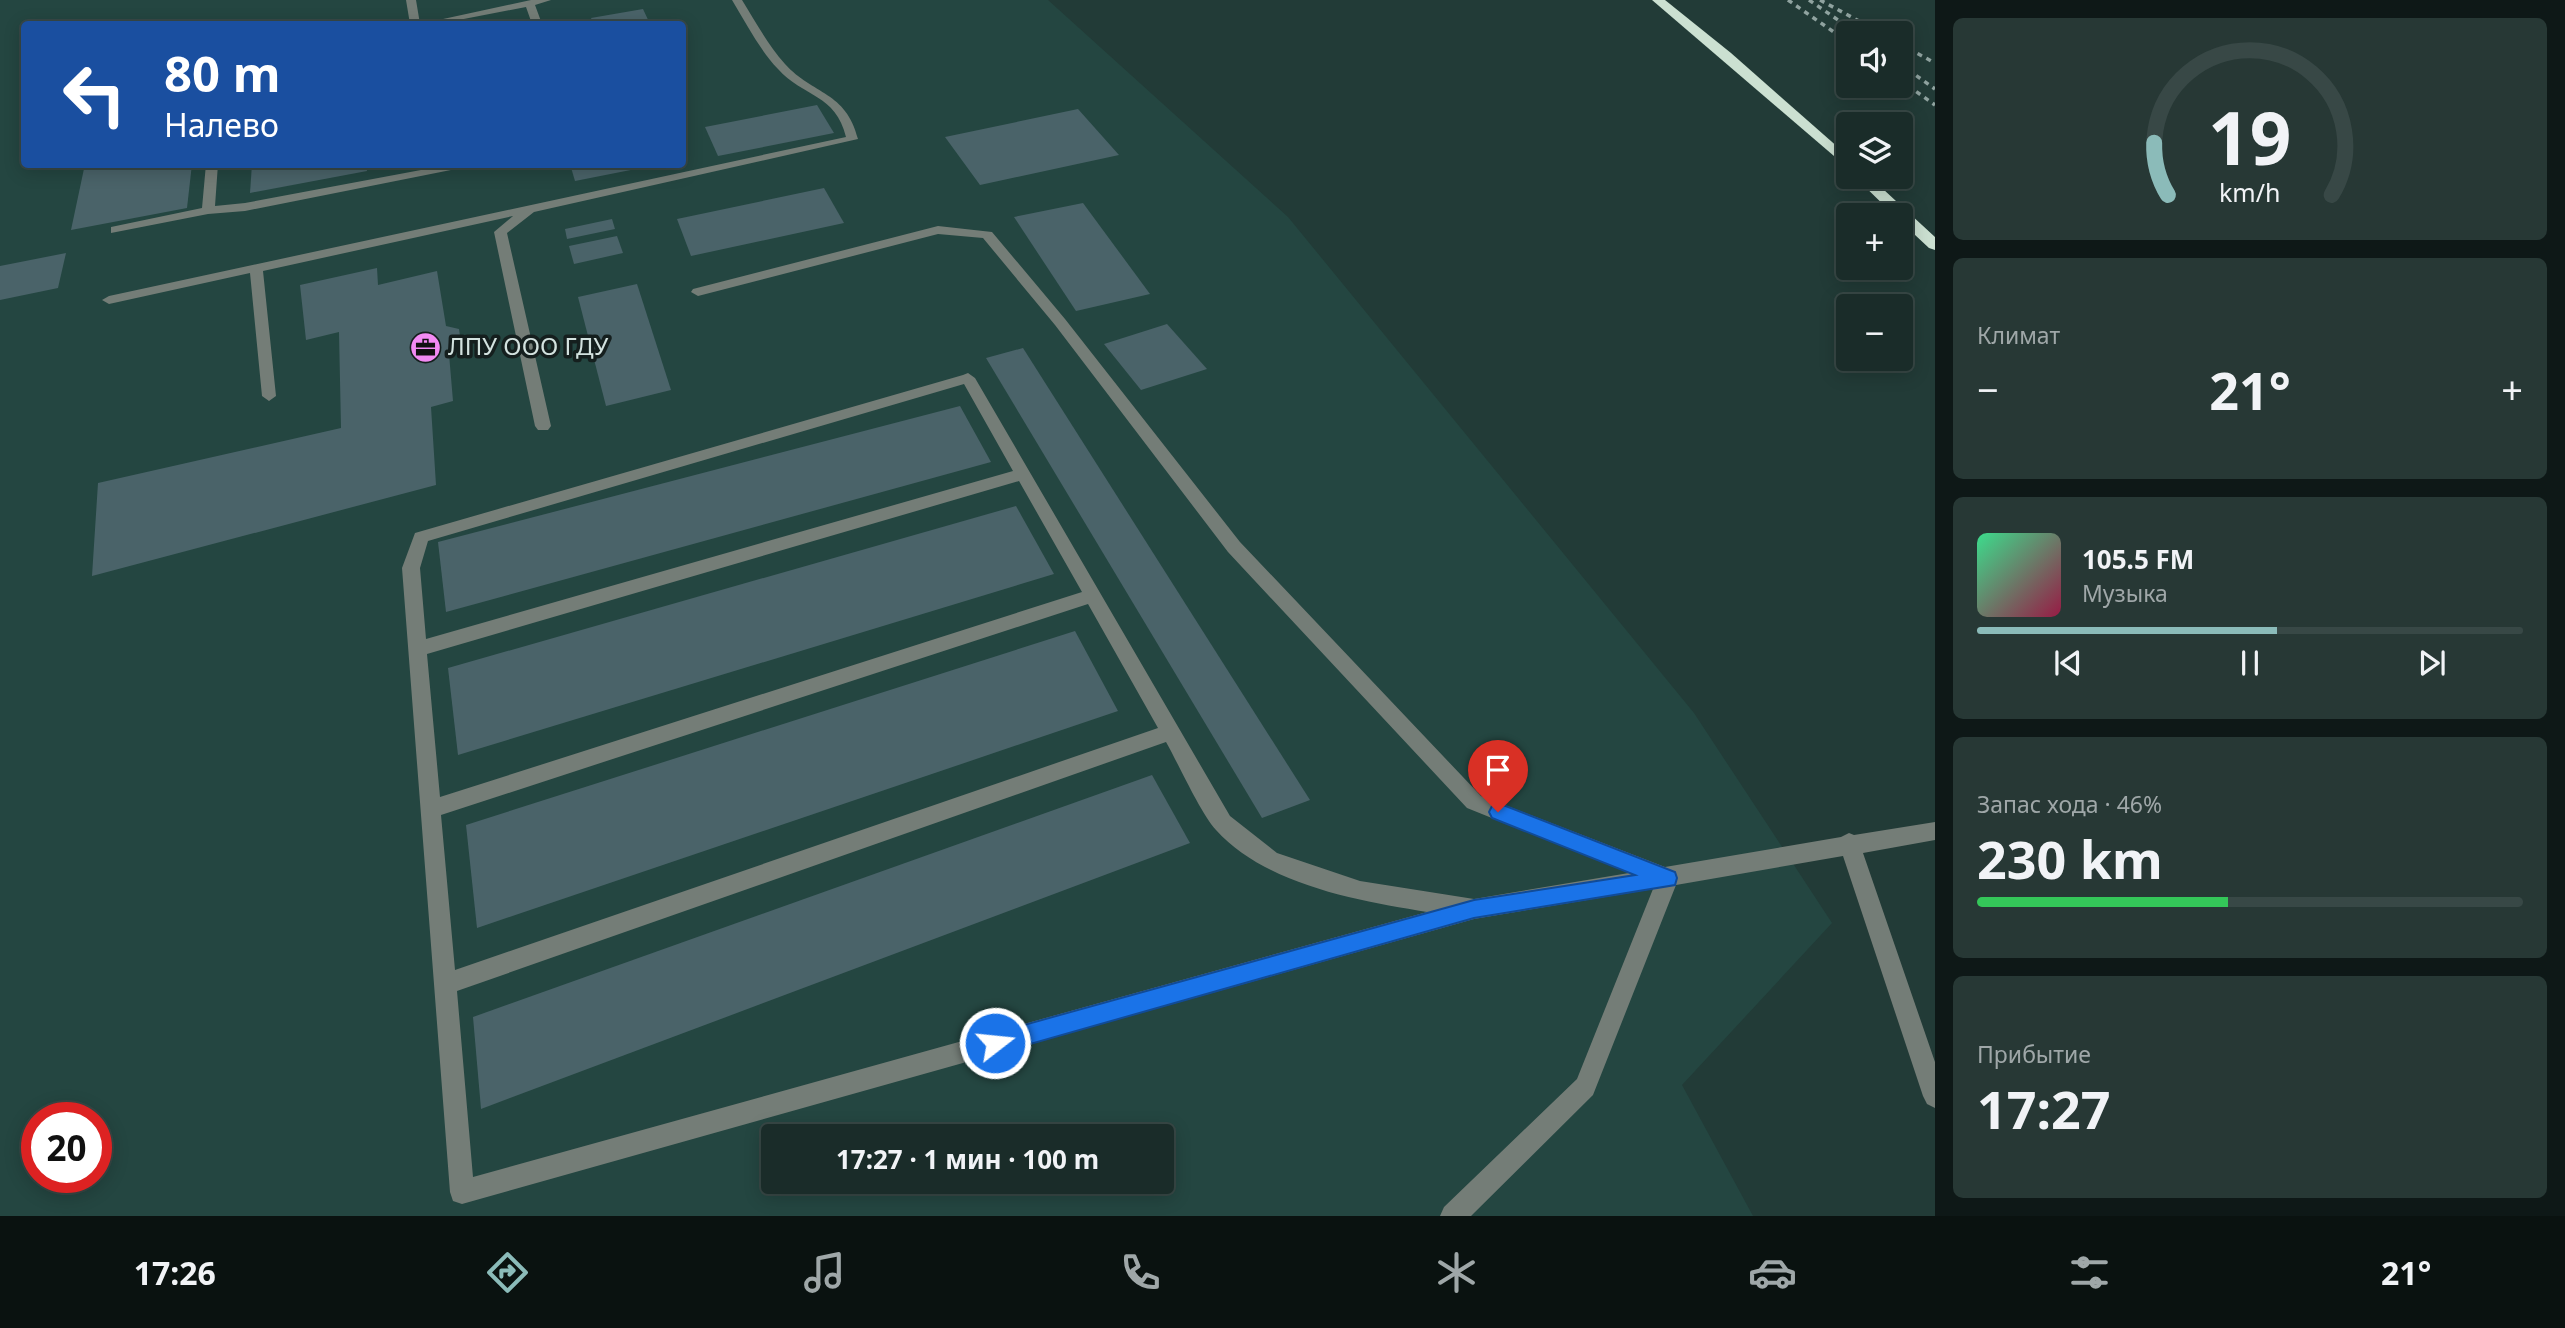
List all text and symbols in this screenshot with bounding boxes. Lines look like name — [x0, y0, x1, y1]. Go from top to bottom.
map controls — [1836, 21, 1913, 371]
button: sound — [1836, 21, 1913, 98]
text: 80 m — [164, 40, 281, 106]
icon: left — [49, 49, 140, 140]
text: 19 — [2208, 87, 2292, 186]
text: Налево — [164, 103, 279, 146]
button: layers — [1836, 112, 1913, 189]
text: km/h — [2219, 175, 2281, 209]
button: + — [1836, 203, 1913, 280]
button: − — [1836, 294, 1913, 371]
text: Климат — [1977, 319, 2060, 351]
place label: ЛПУ ООО ГДУ — [448, 329, 609, 362]
office icon: ЛПУ ООО ГДУ — [408, 330, 442, 364]
text: 21° — [2209, 354, 2291, 425]
text: − — [1977, 363, 1999, 415]
text: + — [2501, 363, 2523, 415]
text: 105.5 FM — [2082, 541, 2194, 577]
text: Музыка — [2082, 577, 2168, 609]
icon: previous — [2049, 644, 2087, 682]
icon: pause — [2231, 644, 2269, 682]
icon: next — [2413, 644, 2451, 682]
pin — [1468, 740, 1528, 812]
icon: arrive — [1479, 751, 1517, 789]
text: Запас хода · 46% — [1977, 788, 2162, 820]
text: 230 km — [1977, 823, 2163, 894]
position arrow — [958, 1006, 1032, 1080]
text: Прибытие — [1977, 1038, 2091, 1070]
text: 17:27 — [1977, 1073, 2111, 1144]
speed limit sign: 20 — [21, 1102, 112, 1193]
text: 17:27 · 1 мин · 100 m — [836, 1141, 1099, 1177]
icon: directions — [483, 1248, 532, 1297]
icon: music — [800, 1248, 849, 1297]
icon: phone — [1116, 1248, 1165, 1297]
icon: climate — [1432, 1248, 1481, 1297]
icon: car — [1748, 1248, 1797, 1297]
icon: filters — [2065, 1248, 2114, 1297]
text: 17:26 — [134, 1251, 216, 1294]
text: 21° — [2381, 1251, 2431, 1294]

